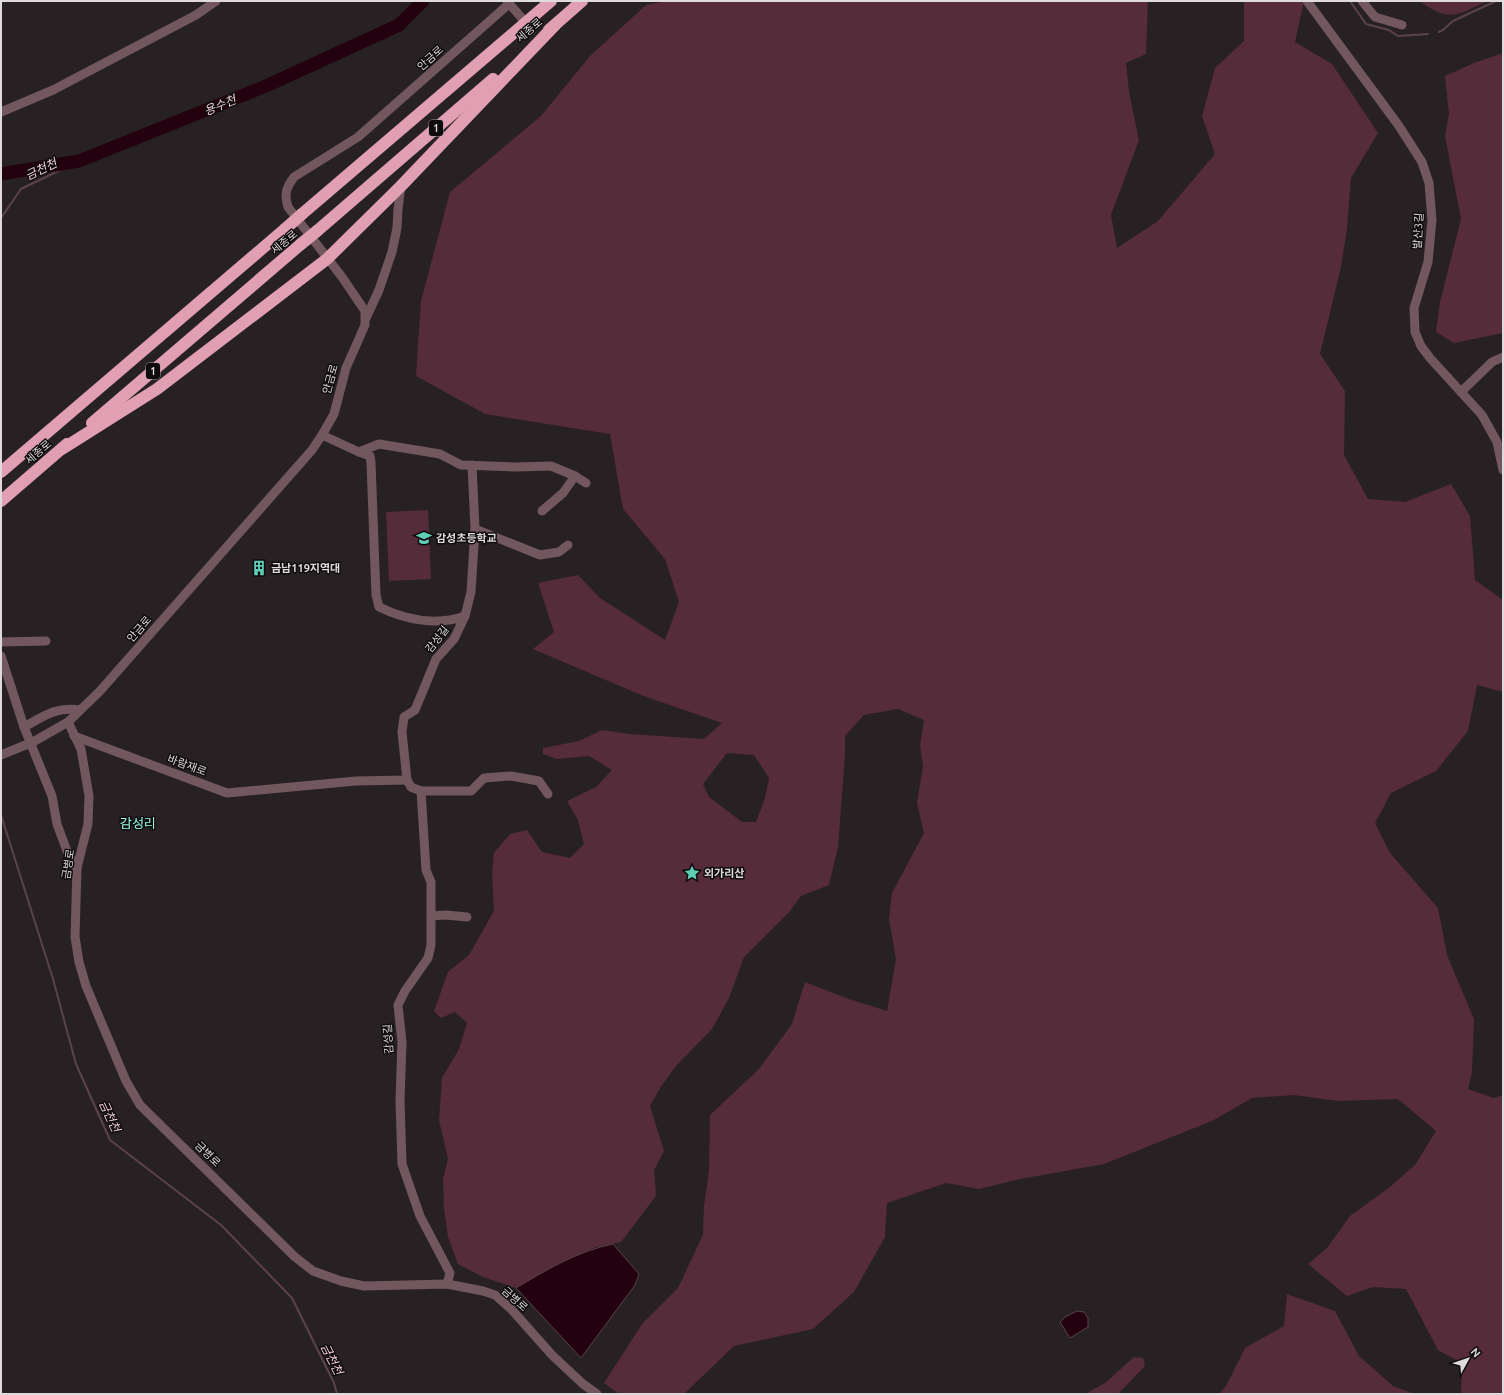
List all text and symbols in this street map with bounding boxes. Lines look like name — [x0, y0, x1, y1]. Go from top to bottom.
street label: 세종로 — [514, 16, 544, 44]
street label: 안금로 — [415, 43, 445, 73]
water label: 용수천 — [202, 92, 240, 117]
road number: 1 — [429, 120, 443, 136]
water label: 금천천 — [23, 155, 60, 182]
street label: 발산3길 — [1411, 212, 1425, 250]
street label: 세종로 — [269, 228, 299, 256]
road number: 1 — [146, 363, 160, 379]
street label: 안금로 — [320, 363, 340, 395]
street label: 세종로 — [23, 438, 53, 466]
school or university icon: 감성초등학교 — [415, 529, 433, 547]
place label: 감성초등학교 — [436, 532, 497, 544]
building icon: 금남119지역대 — [250, 559, 268, 577]
place label: 금남119지역대 — [271, 562, 340, 574]
street label: 안금로 — [125, 614, 153, 644]
street label: 감성길 — [423, 623, 451, 655]
street label: 바람재로 — [166, 752, 208, 778]
district label: 감성리 — [120, 816, 156, 830]
street label: 금병로 — [60, 848, 76, 880]
place icon: 외가리산 — [683, 864, 701, 882]
place label: 외가리산 — [704, 867, 744, 879]
street label: 감성길 — [381, 1023, 395, 1055]
water label: 금천천 — [97, 1098, 124, 1136]
street label: 금병로 — [193, 1139, 223, 1169]
street label: 금병로 — [500, 1284, 530, 1314]
north arrow — [1448, 1339, 1488, 1379]
water label: 금천천 — [319, 1341, 346, 1378]
text: N — [1468, 1346, 1483, 1360]

